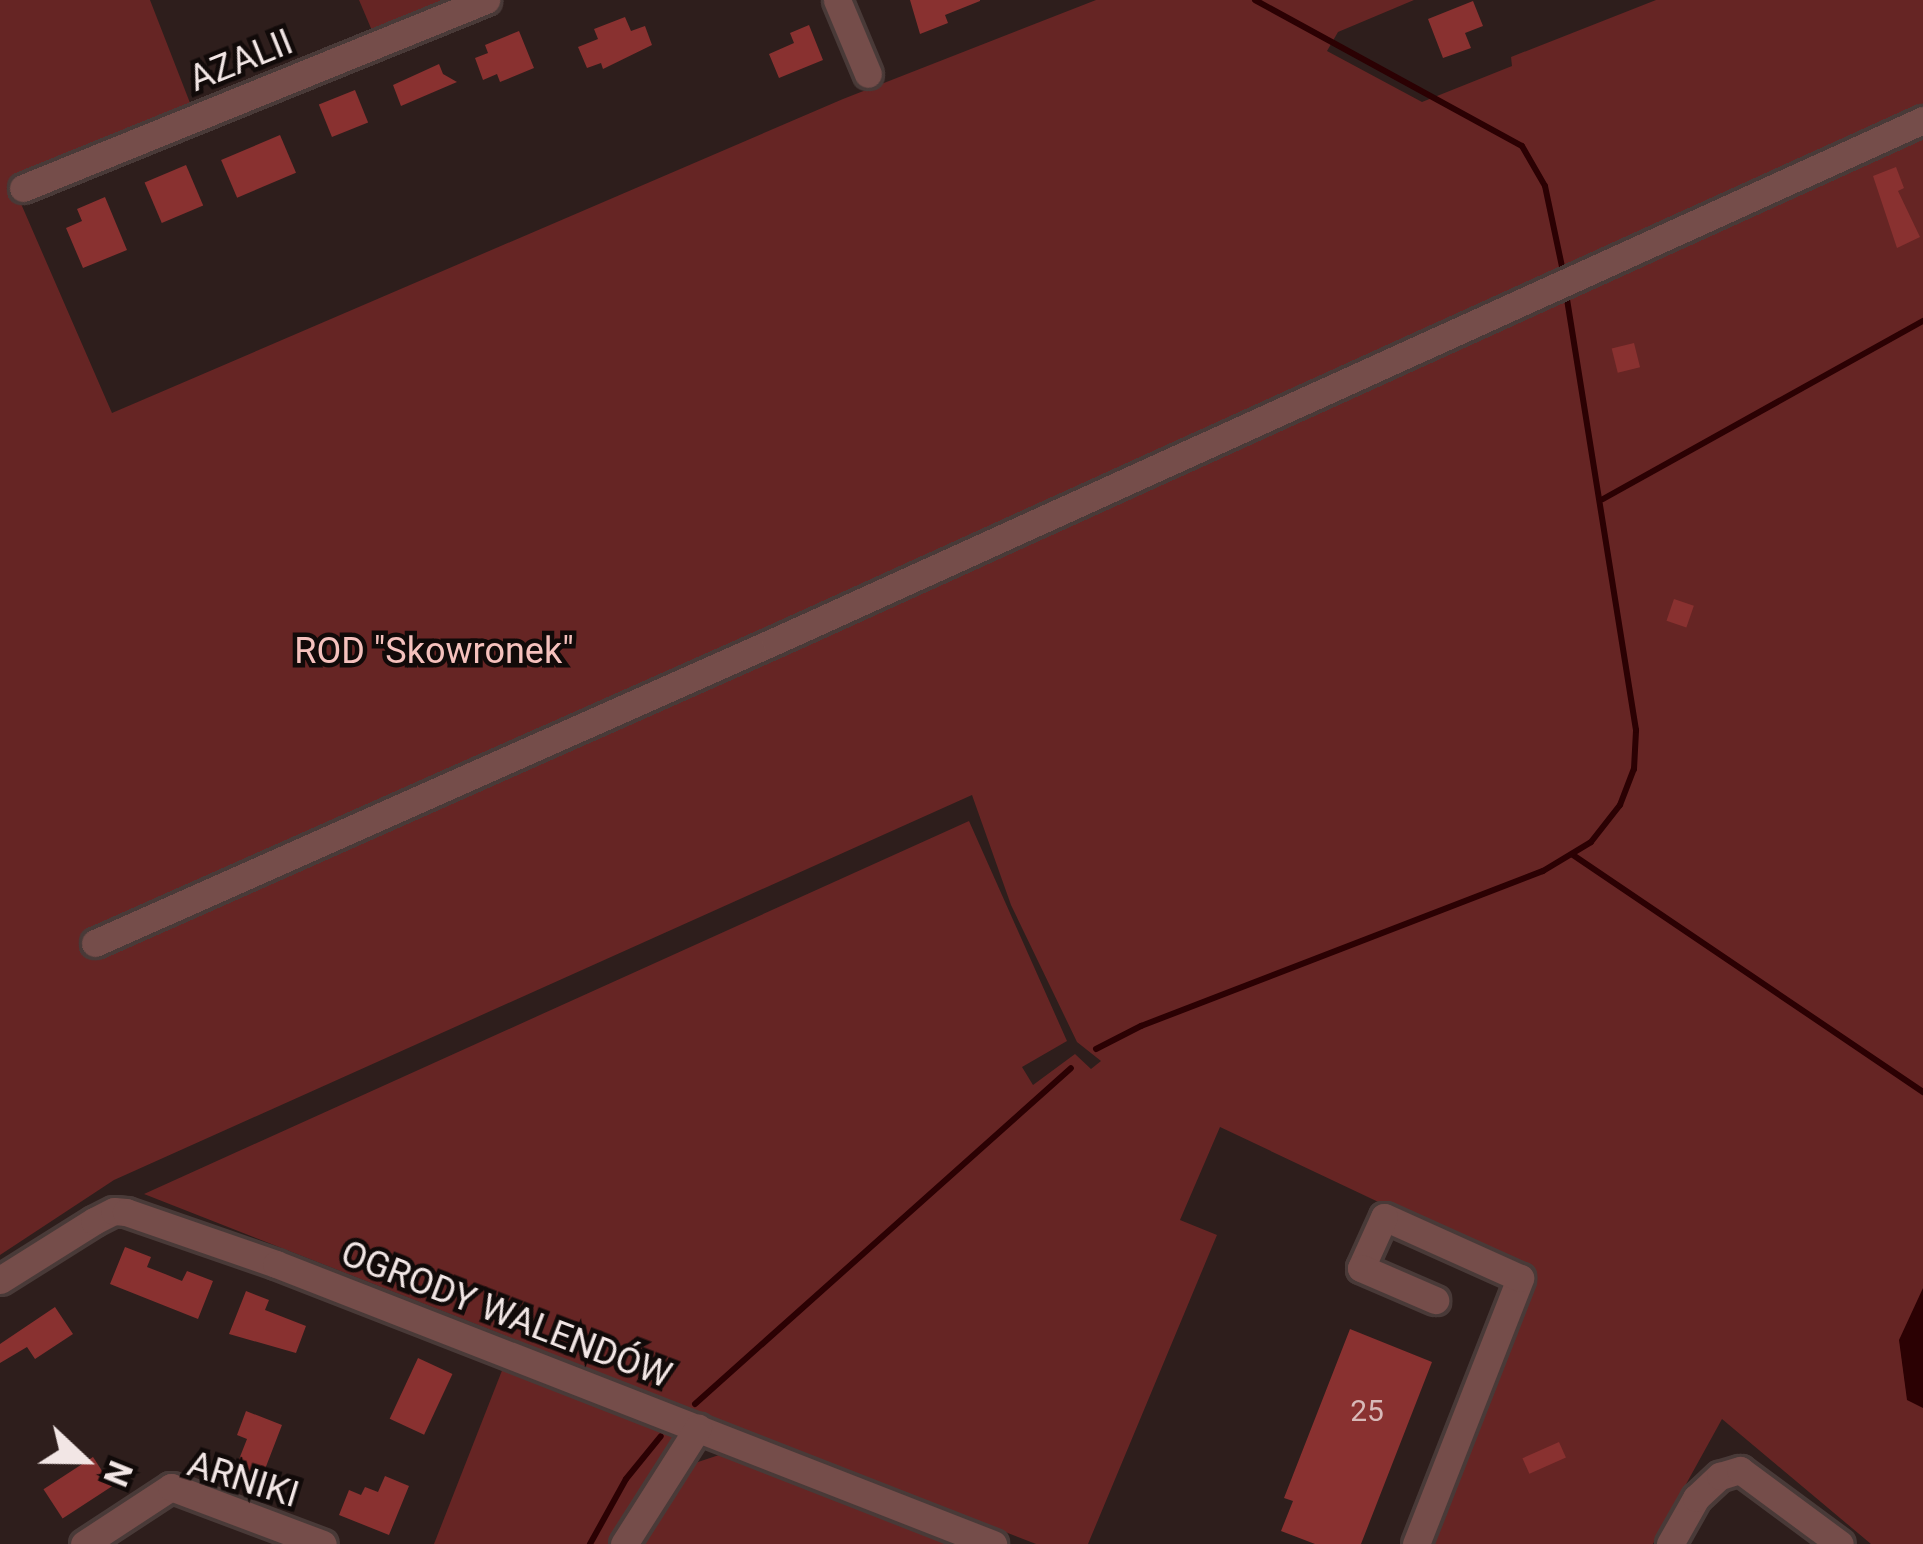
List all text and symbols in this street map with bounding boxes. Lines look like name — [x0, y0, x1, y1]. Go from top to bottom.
street label: AZALII — [183, 21, 299, 101]
park label: ROD "Skowronek" — [294, 630, 574, 674]
street label: OGRODY WALENDÓW — [335, 1232, 677, 1398]
house number: 25 — [1350, 1393, 1384, 1429]
north arrow — [24, 1400, 144, 1520]
street label: ARNIKI — [182, 1443, 304, 1517]
text: N — [95, 1456, 140, 1492]

